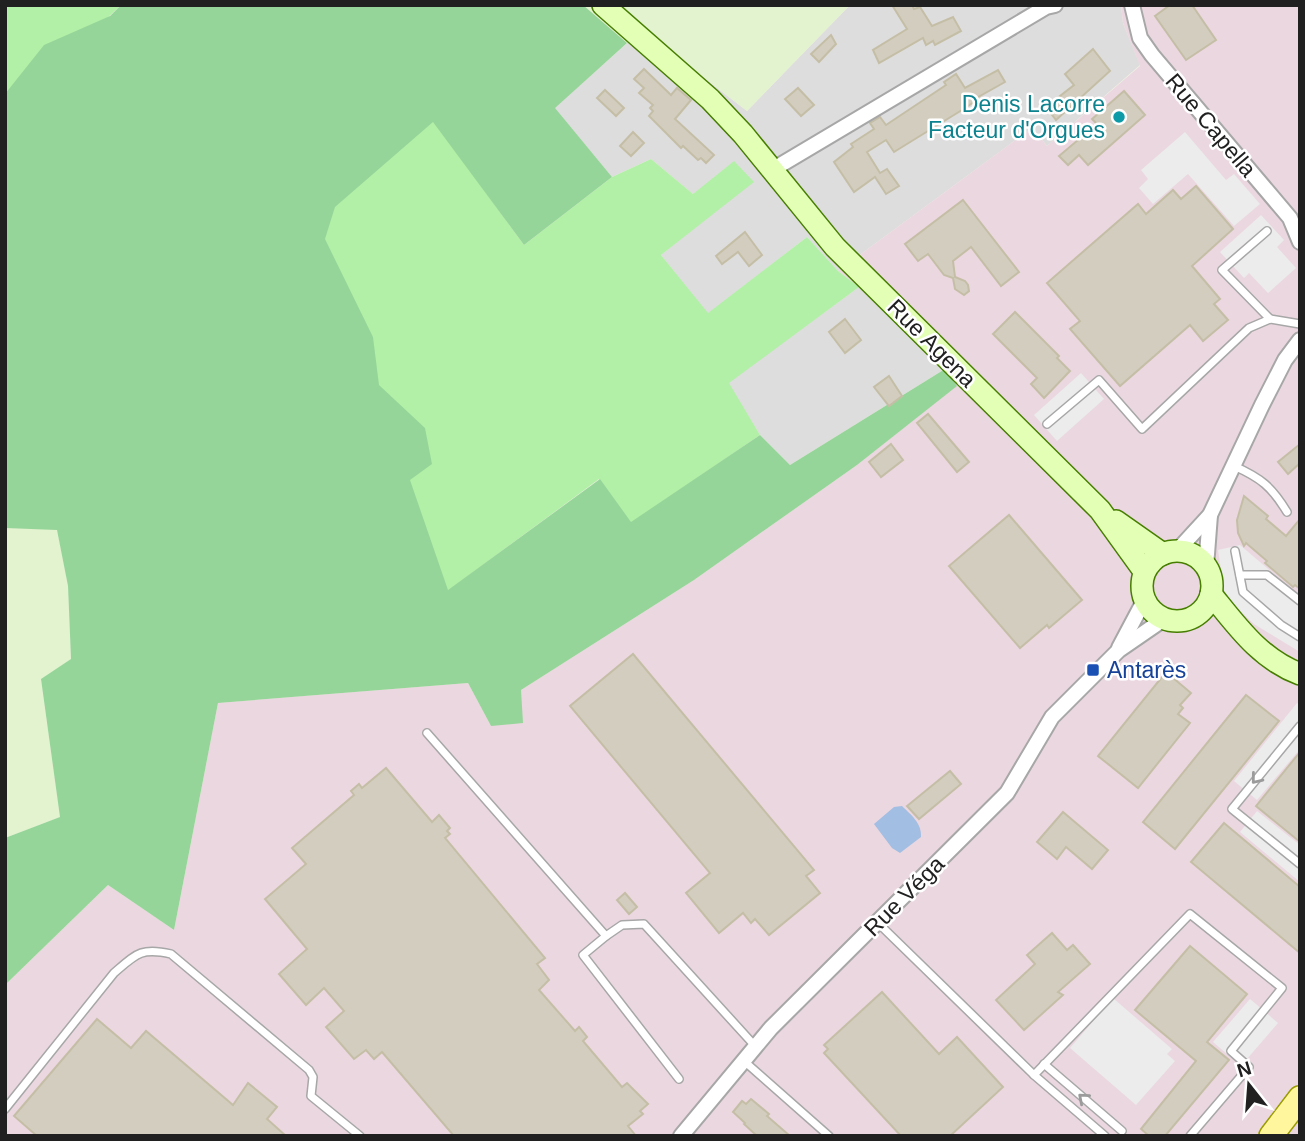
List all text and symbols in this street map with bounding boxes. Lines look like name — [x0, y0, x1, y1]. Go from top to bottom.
street label: Rue Capella — [1160, 68, 1262, 182]
place label: Denis Lacorre Facteur d'Orgues — [928, 91, 1105, 143]
marker: Denis Lacorre Facteur d'Orgues — [1111, 109, 1127, 125]
street label: Rue Agena — [883, 294, 982, 393]
place label: Antarès — [1107, 657, 1186, 683]
marker: Antarès — [1085, 662, 1101, 678]
one-way arrow — [1252, 772, 1265, 784]
street label: Rue Véga — [859, 850, 950, 941]
north arrow — [1214, 1050, 1284, 1120]
text: N — [1235, 1057, 1254, 1081]
one-way arrow — [1078, 1094, 1091, 1106]

